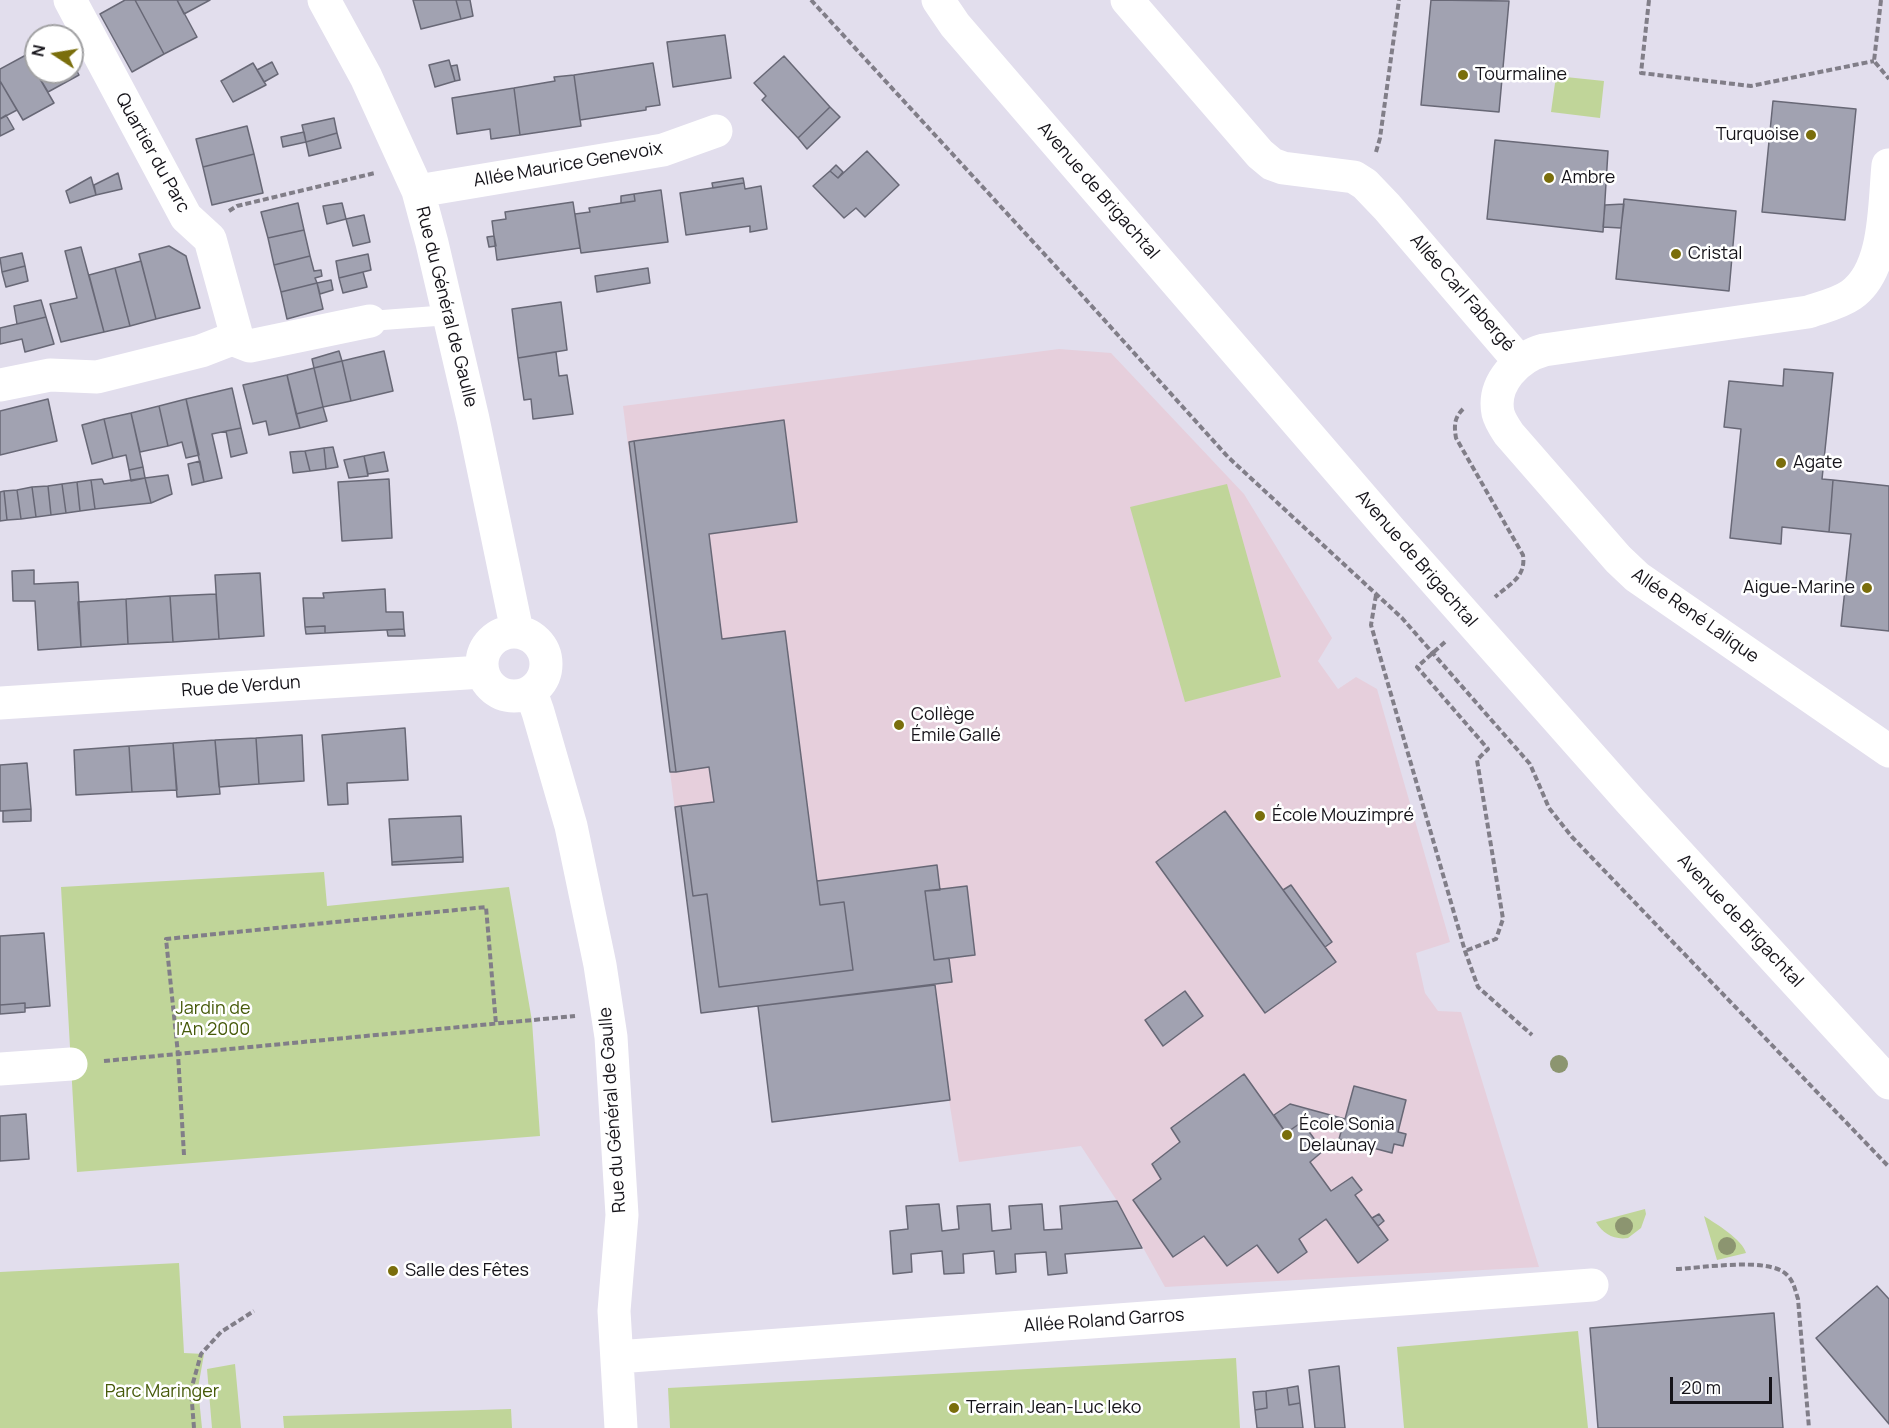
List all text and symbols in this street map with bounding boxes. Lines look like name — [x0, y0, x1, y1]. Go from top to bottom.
north arrow — [24, 24, 84, 84]
text: N — [26, 43, 50, 59]
place label: Tourmaline — [1475, 64, 1567, 86]
marker: Tourmaline — [1456, 68, 1470, 82]
street label: Quartier du Parc — [110, 89, 194, 217]
street label: Avenue de Brigachtal — [1033, 118, 1163, 264]
place label: Turquoise — [1716, 124, 1799, 146]
marker: Turquoise — [1804, 128, 1818, 142]
street label: Allée Maurice Genevoix — [472, 138, 664, 192]
place label: Ambre — [1561, 167, 1615, 189]
marker: Ambre — [1542, 171, 1556, 185]
street label: Rue du Général de Gaulle — [411, 204, 481, 410]
street label: Allée Carl Fabergé — [1405, 230, 1519, 356]
place label: Cristal — [1688, 243, 1742, 265]
marker: Cristal — [1669, 247, 1683, 261]
place label: Agate — [1793, 452, 1842, 474]
marker: Agate — [1774, 456, 1788, 470]
street label: Avenue de Brigachtal — [1351, 486, 1481, 632]
street label: Allée René Lalique — [1627, 564, 1763, 668]
place label: Aigue-Marine — [1743, 577, 1855, 599]
marker: Aigue-Marine — [1860, 581, 1874, 595]
street label: Rue de Verdun — [181, 672, 301, 702]
place label: Collège Émile Gallé — [911, 704, 1001, 746]
marker: Collège Émile Gallé — [892, 718, 906, 732]
place label: École Mouzimpré — [1272, 805, 1414, 827]
marker: École Mouzimpré — [1253, 809, 1267, 823]
street label: Avenue de Brigachtal — [1673, 850, 1807, 992]
park label: Jardin de l'An 2000 — [176, 998, 250, 1040]
street label: Rue du Général de Gaulle — [595, 1006, 631, 1214]
place label: École Sonia Delaunay — [1299, 1114, 1395, 1156]
marker: École Sonia Delaunay — [1280, 1128, 1294, 1142]
place label: Salle des Fêtes — [405, 1260, 529, 1282]
marker: Salle des Fêtes — [386, 1264, 400, 1278]
street label: Allée Roland Garros — [1023, 1305, 1185, 1337]
scale bar — [1673, 1365, 1775, 1403]
text: 20 m — [1681, 1375, 1721, 1399]
park label: Parc Maringer — [105, 1381, 219, 1403]
place label: Terrain Jean-Luc Ieko — [966, 1397, 1141, 1419]
marker: Terrain Jean-Luc Ieko — [947, 1401, 961, 1415]

